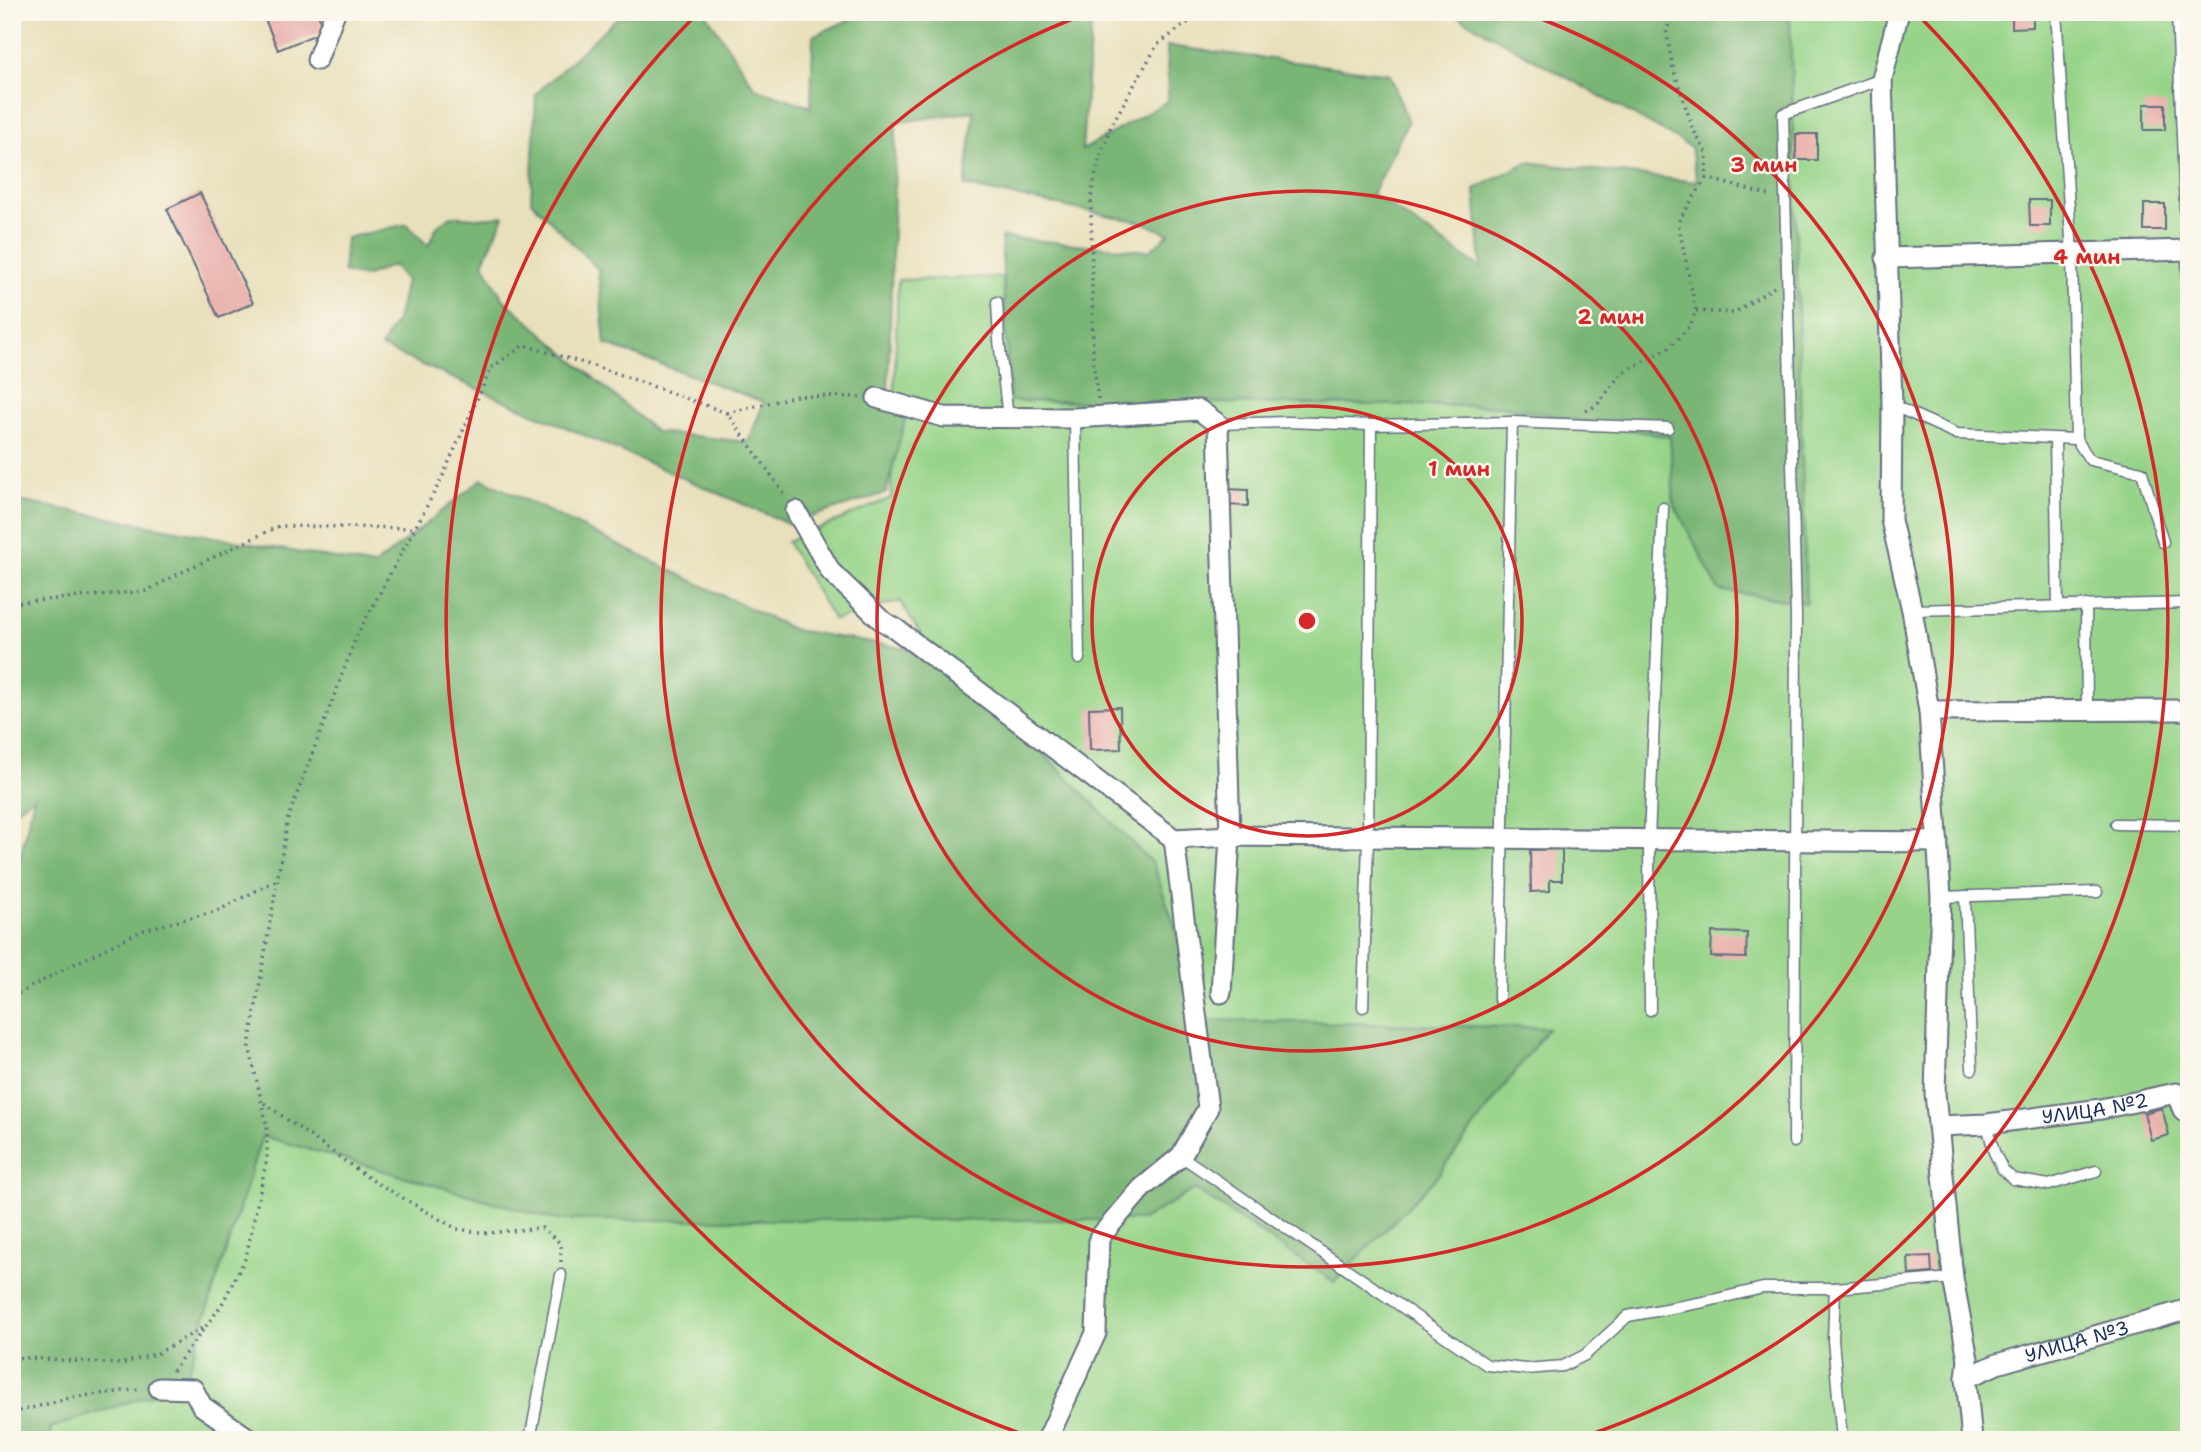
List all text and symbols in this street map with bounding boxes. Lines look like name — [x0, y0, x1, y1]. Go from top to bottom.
text: 3 мин — [1730, 151, 1798, 179]
text: 4 мин — [2053, 243, 2121, 271]
text: 2 мин — [1577, 303, 1645, 331]
text: 1 мин — [1428, 455, 1490, 483]
centre of rings — [1295, 609, 1319, 633]
street label: УЛИЦА №2 — [2040, 1087, 2150, 1130]
street label: УЛИЦА №3 — [2022, 1315, 2132, 1368]

